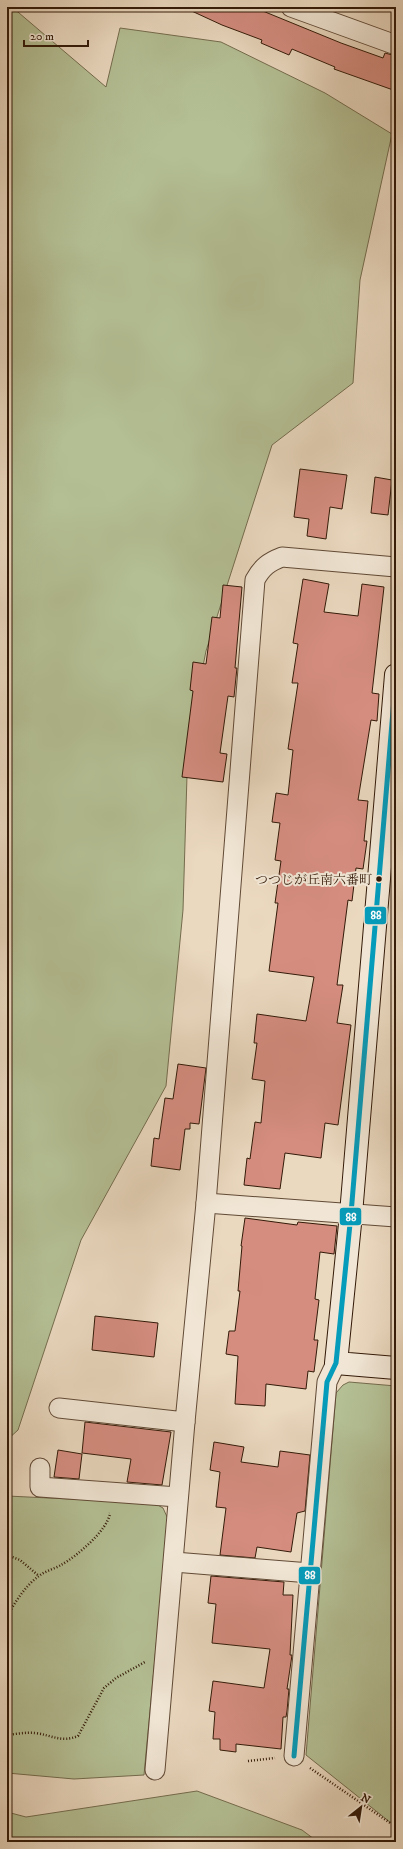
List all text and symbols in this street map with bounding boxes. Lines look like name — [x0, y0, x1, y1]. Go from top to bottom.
scale bar — [24, 22, 88, 48]
text: 20 m — [30, 29, 54, 44]
place label: つつじが丘南六番町 — [255, 872, 372, 888]
marker: つつじが丘南六番町 — [374, 874, 384, 884]
line badge: 88 — [364, 906, 387, 925]
text: 88 — [370, 909, 382, 923]
line badge: 88 — [339, 1207, 362, 1226]
text: 88 — [345, 1211, 357, 1225]
line badge: 88 — [298, 1566, 321, 1585]
text: 88 — [304, 1569, 316, 1583]
north arrow — [341, 1787, 381, 1827]
text: N — [358, 1791, 373, 1808]

